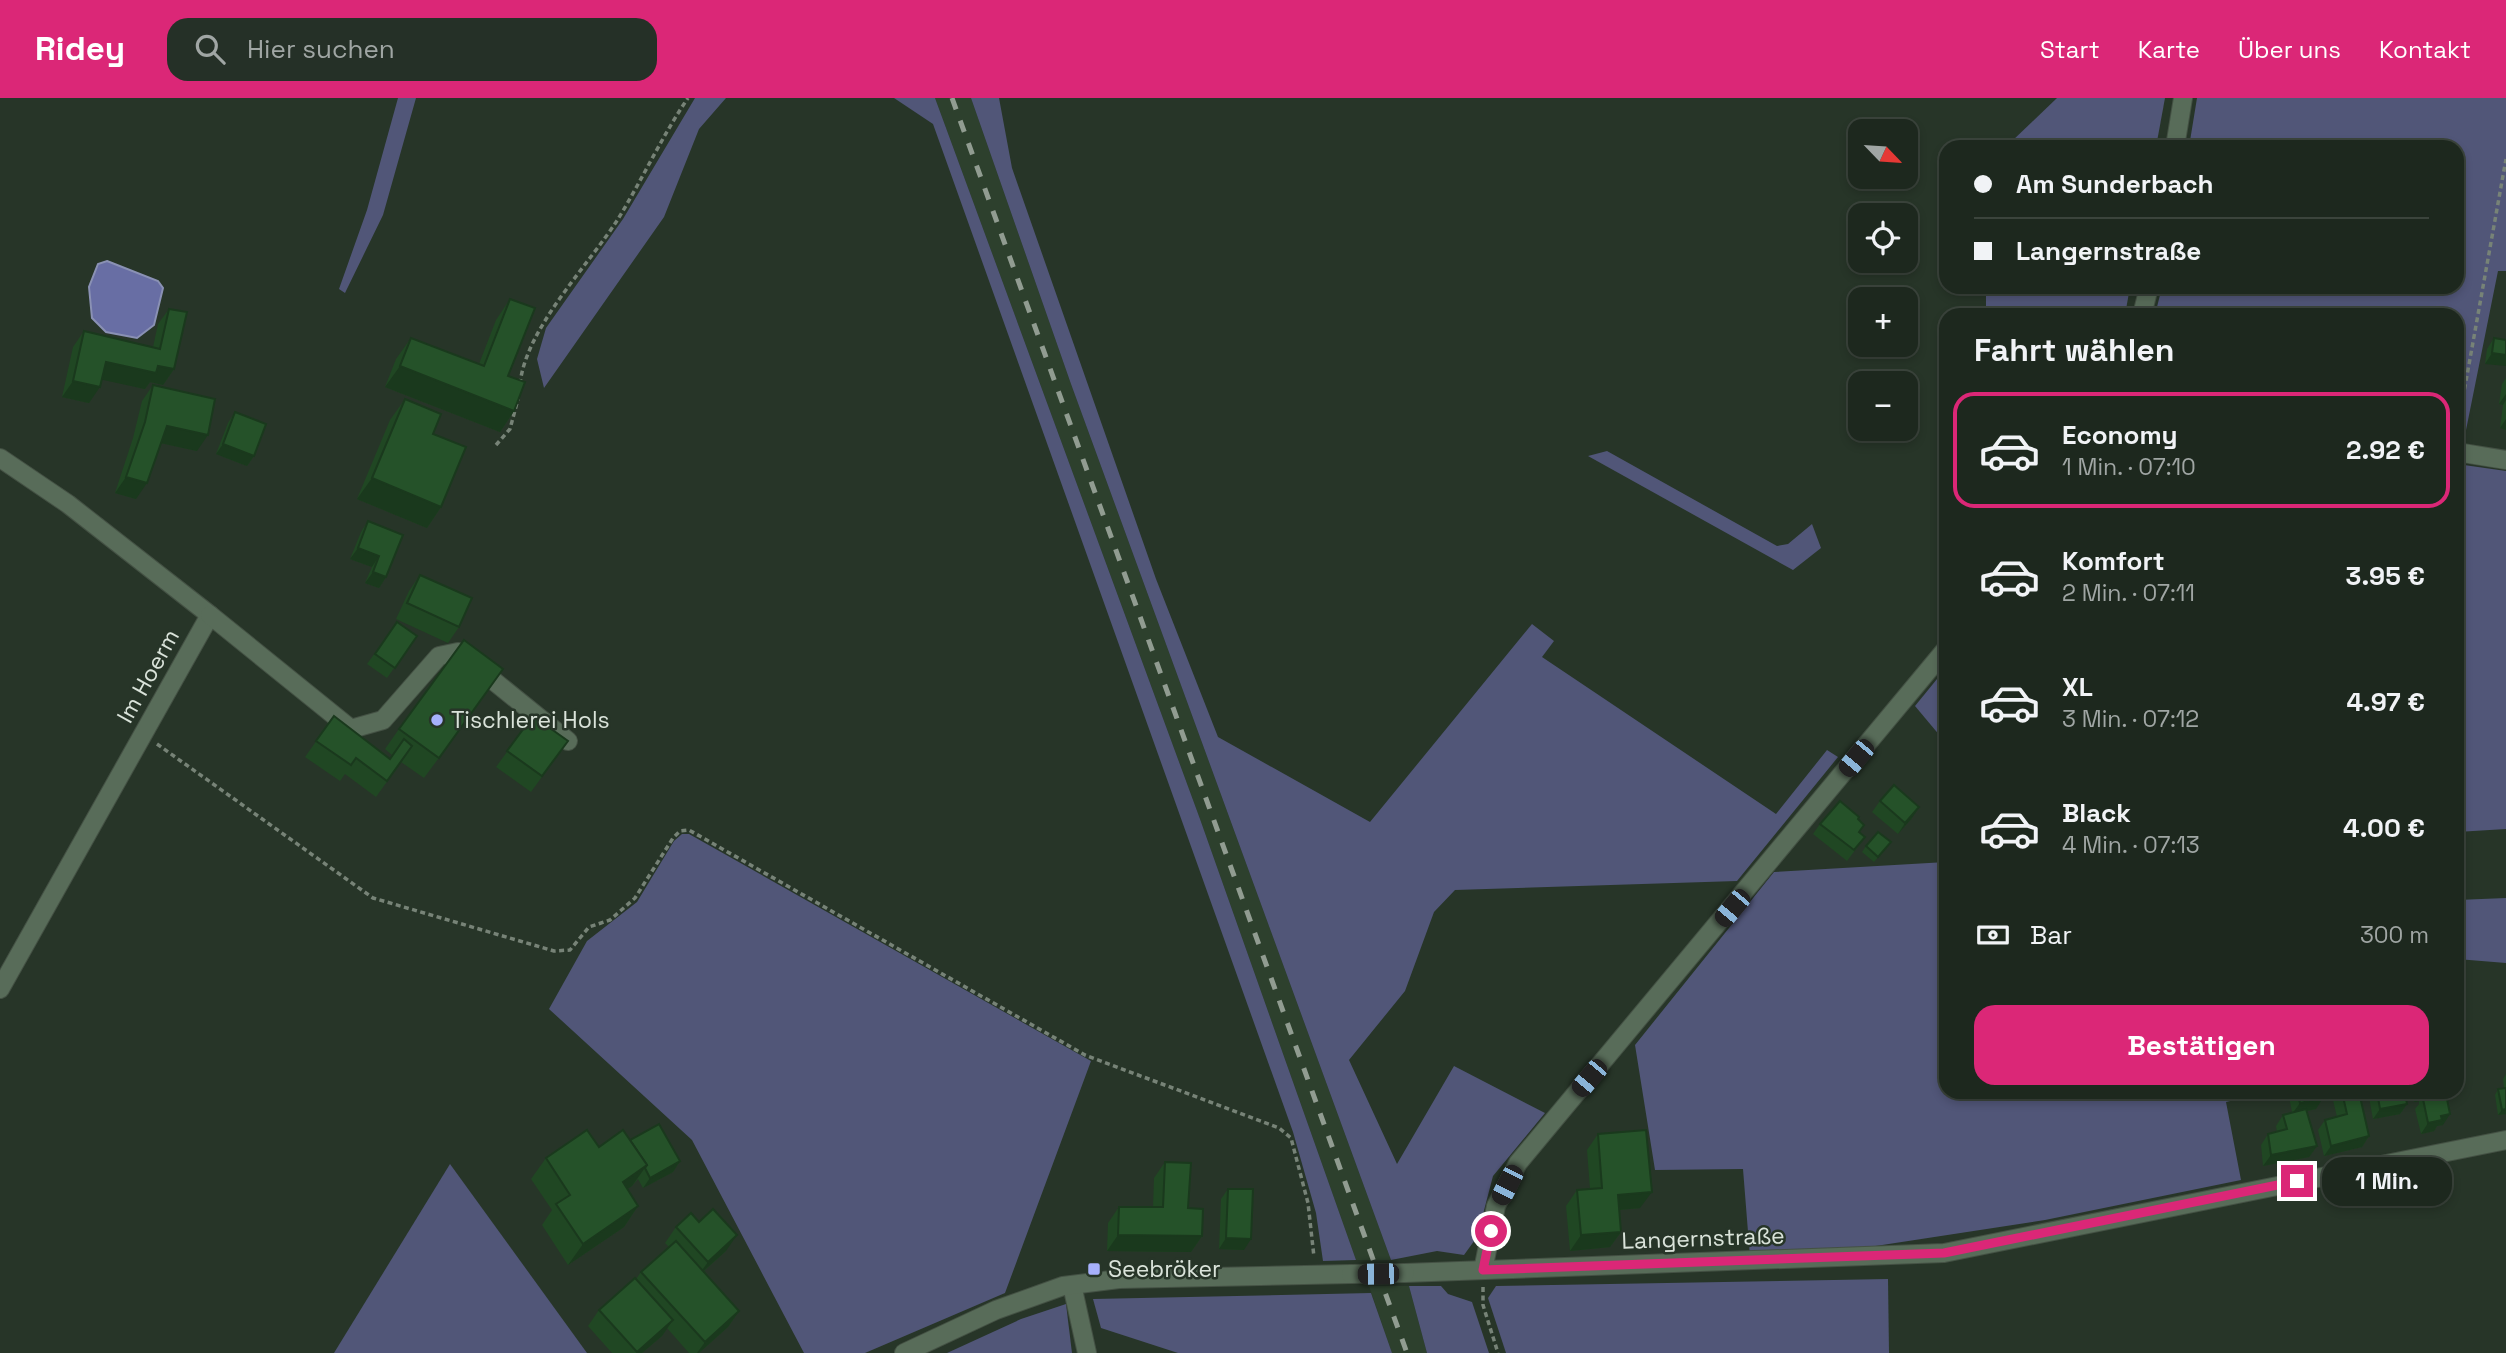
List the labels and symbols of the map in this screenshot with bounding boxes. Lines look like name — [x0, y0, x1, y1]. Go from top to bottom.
north arrow — [1848, 119, 1918, 189]
street label: Im Hoerm — [110, 624, 186, 728]
place label: Tischlerei Hols — [451, 705, 610, 735]
marker: Tischlerei Hols — [429, 712, 445, 728]
car — [1835, 735, 1878, 781]
car — [1711, 885, 1754, 931]
car — [1568, 1055, 1611, 1101]
callout: 1 Min. — [2322, 1156, 2451, 1206]
car — [1489, 1162, 1526, 1208]
route end — [2281, 1165, 2313, 1197]
route start — [1475, 1215, 1507, 1247]
street label: Langernstraße — [1621, 1220, 1785, 1256]
place label: Seebröker — [1108, 1254, 1221, 1284]
marker: Seebröker — [1086, 1261, 1102, 1277]
car — [1357, 1263, 1400, 1285]

